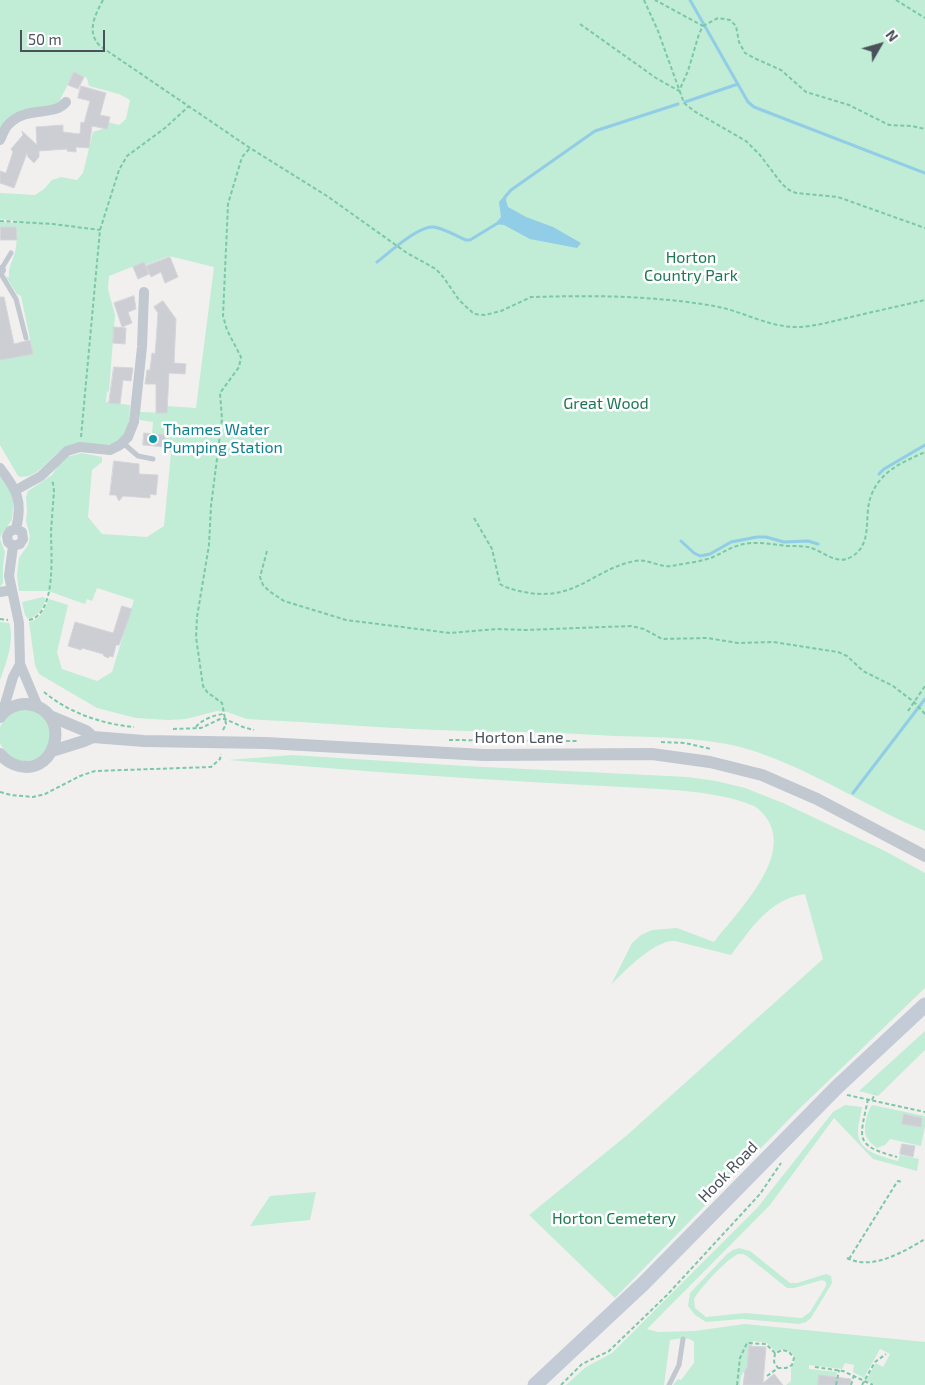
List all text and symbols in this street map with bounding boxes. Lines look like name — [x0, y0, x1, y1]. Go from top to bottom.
scale bar — [22, 20, 108, 52]
north arrow — [855, 20, 905, 70]
text: N — [882, 26, 902, 45]
text: 50 m — [28, 30, 62, 48]
park label: Horton Country Park — [644, 248, 738, 286]
park label: Great Wood — [563, 394, 649, 414]
place label: Thames Water Pumping Station — [163, 420, 283, 458]
marker: Thames Water Pumping Station — [147, 433, 159, 445]
street label: Horton Lane — [474, 728, 564, 748]
street label: Hook Road — [694, 1137, 762, 1207]
park label: Horton Cemetery — [552, 1209, 676, 1229]

